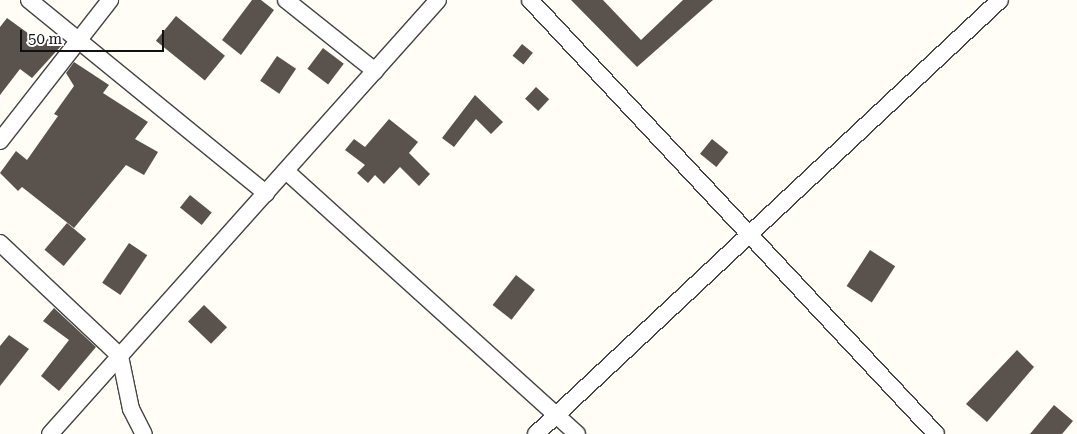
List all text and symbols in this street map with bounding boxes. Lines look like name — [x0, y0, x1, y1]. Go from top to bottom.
scale bar — [22, 20, 166, 52]
text: 50 m — [28, 30, 62, 48]

